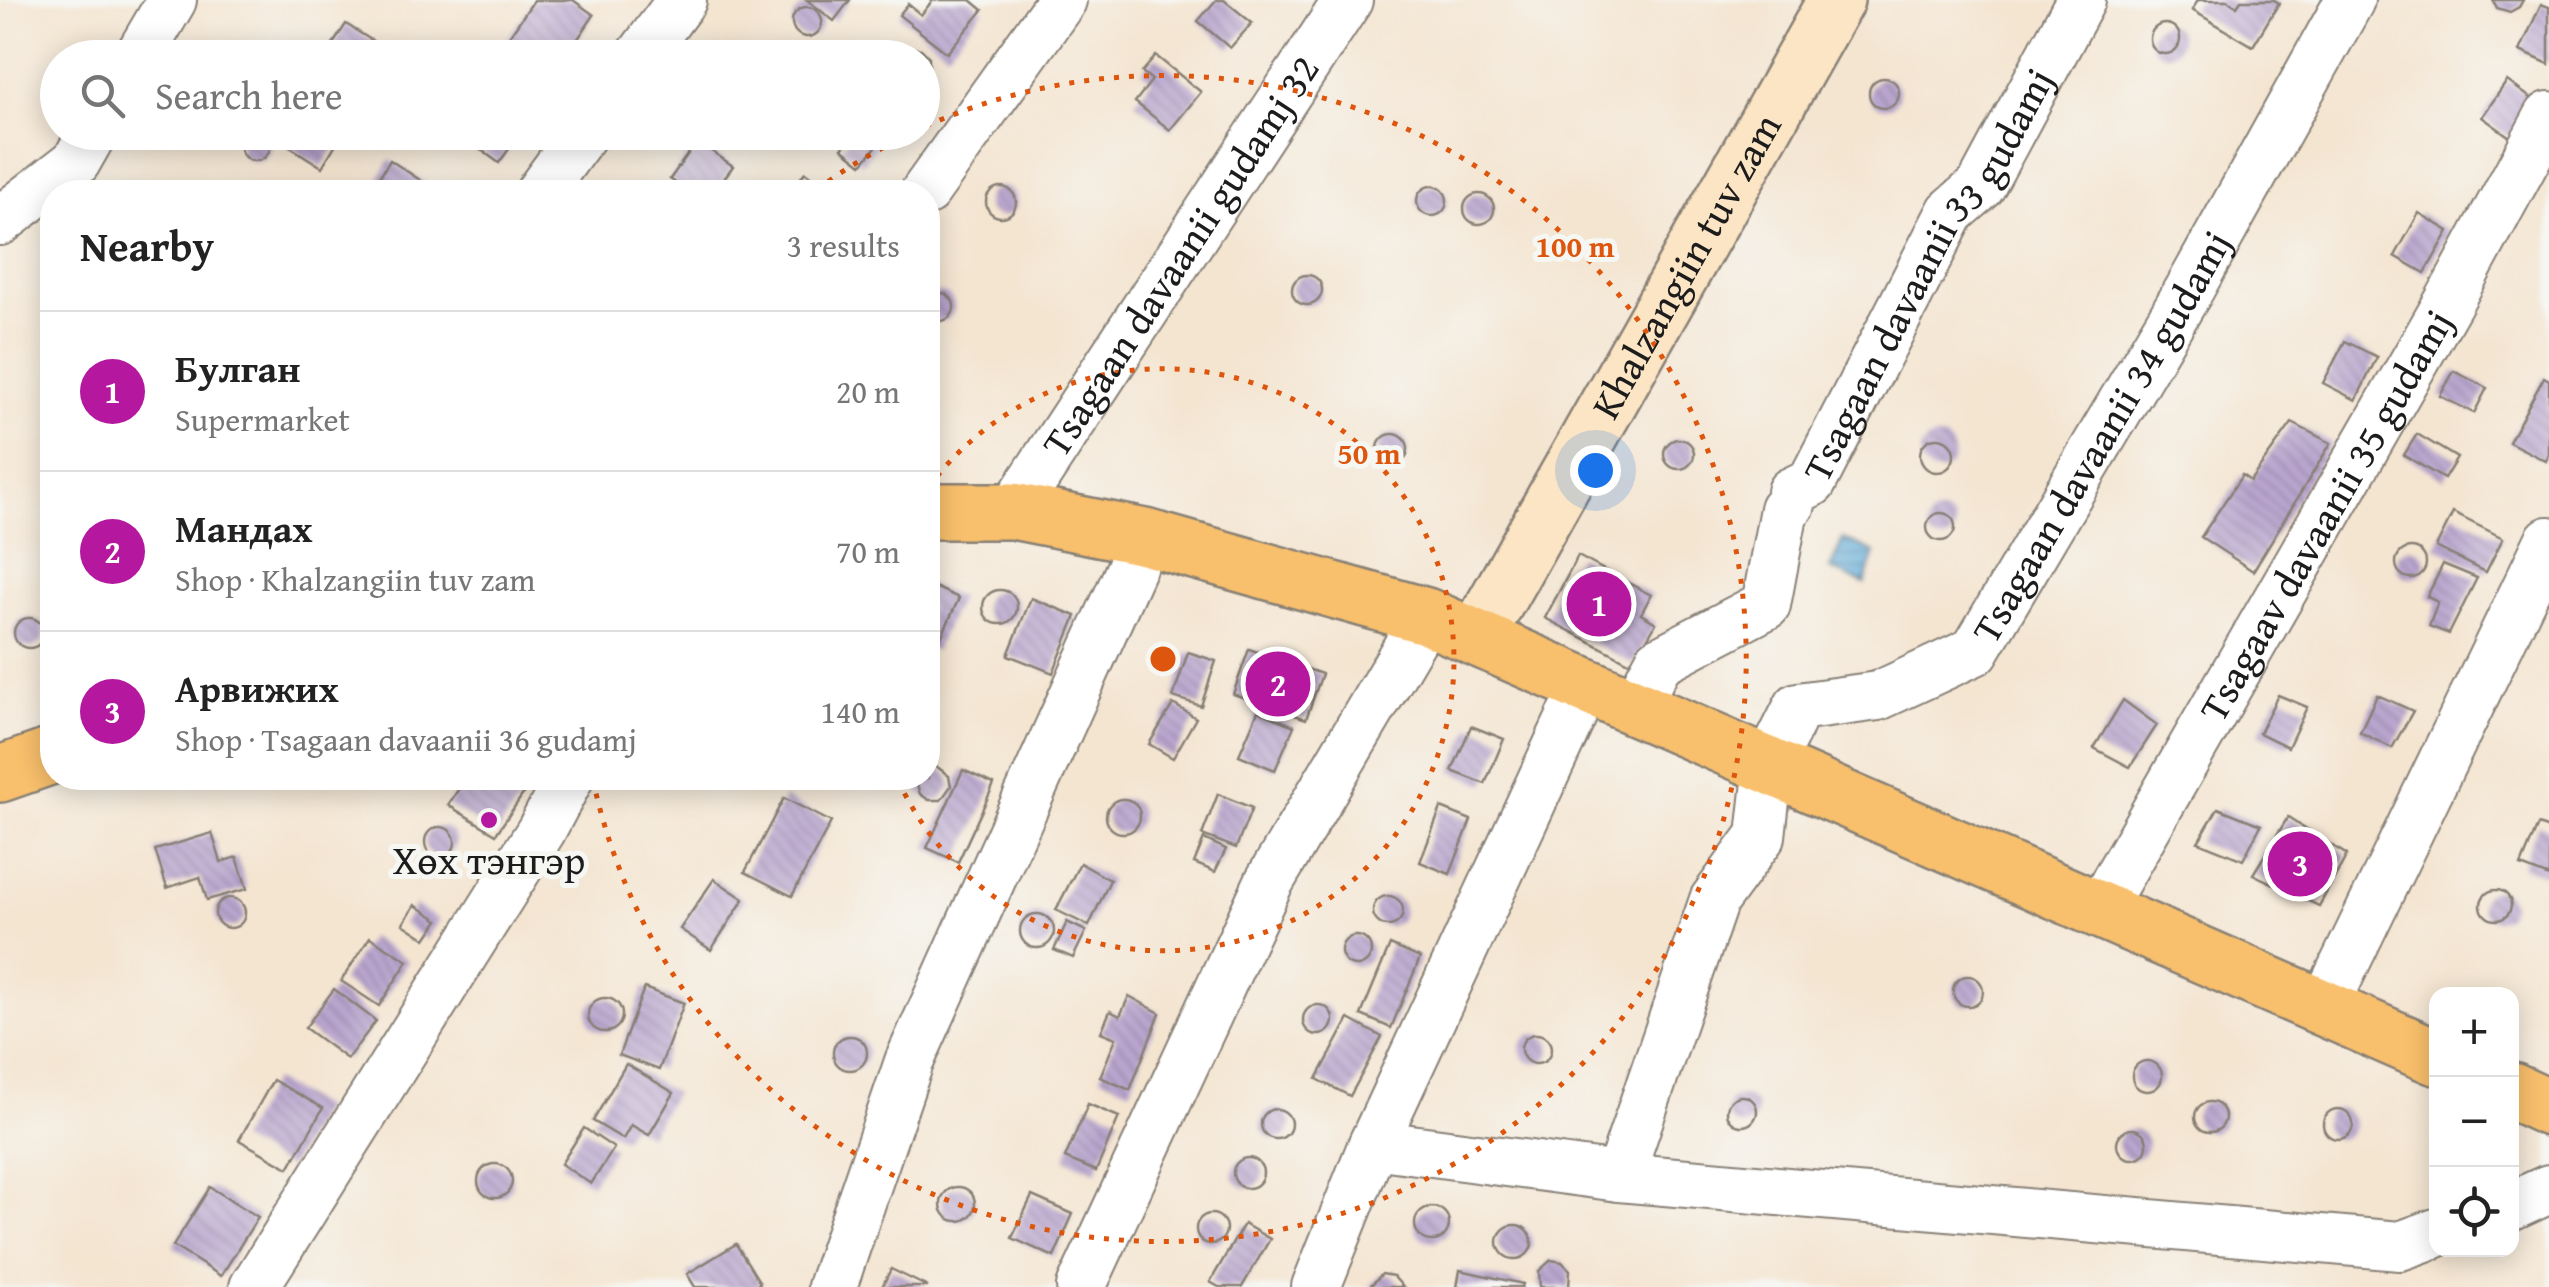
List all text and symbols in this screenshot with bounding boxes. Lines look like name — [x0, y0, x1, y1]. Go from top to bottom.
search box — [40, 40, 940, 150]
street label: Tsagaan davaanii gudamj 32 — [1027, 43, 1333, 468]
street label: Tsagaan davaanii 33 gudamj — [1787, 57, 2068, 492]
text: Search here — [155, 67, 343, 123]
icon: search — [75, 68, 130, 123]
street label: Khalzangiin tuv zam — [1576, 102, 1795, 429]
text: Nearby — [80, 215, 214, 276]
street label: Tsagaan davaanii 34 gudamj — [1956, 220, 2245, 654]
text: 3 results — [787, 222, 900, 269]
text: 100 m — [1536, 224, 1615, 268]
street label: Tsagaav davaanii 35 gudamj — [2184, 299, 2467, 732]
text: Булган — [175, 340, 301, 396]
text: 1 — [104, 368, 121, 415]
text: 20 m — [836, 368, 900, 415]
text: Supermarket — [175, 396, 350, 443]
text: 50 m — [1337, 431, 1401, 475]
your location — [1570, 445, 1621, 496]
text: Мандах — [175, 500, 313, 556]
text: 2 — [104, 528, 121, 575]
text: 70 m — [836, 528, 900, 575]
text: Shop · Khalzangiin tuv zam — [175, 556, 535, 603]
pin: 1 — [1566, 566, 1632, 642]
centre of rings — [1145, 641, 1181, 677]
pin: 2 — [1246, 646, 1310, 722]
text: Арвижих — [175, 660, 339, 716]
text: 3 — [104, 688, 121, 735]
text: 140 m — [821, 688, 900, 735]
text: Shop · Tsagaan davaanii 36 gudamj — [175, 716, 637, 763]
marker: Хөх тэнгэр — [478, 809, 500, 831]
pin: 3 — [2268, 826, 2332, 902]
place label: Хөх тэнгэр — [393, 830, 585, 889]
map controls — [2429, 987, 2519, 1257]
button: + — [2429, 987, 2519, 1077]
button: − — [2429, 1077, 2519, 1167]
button: locate — [2429, 1167, 2519, 1257]

